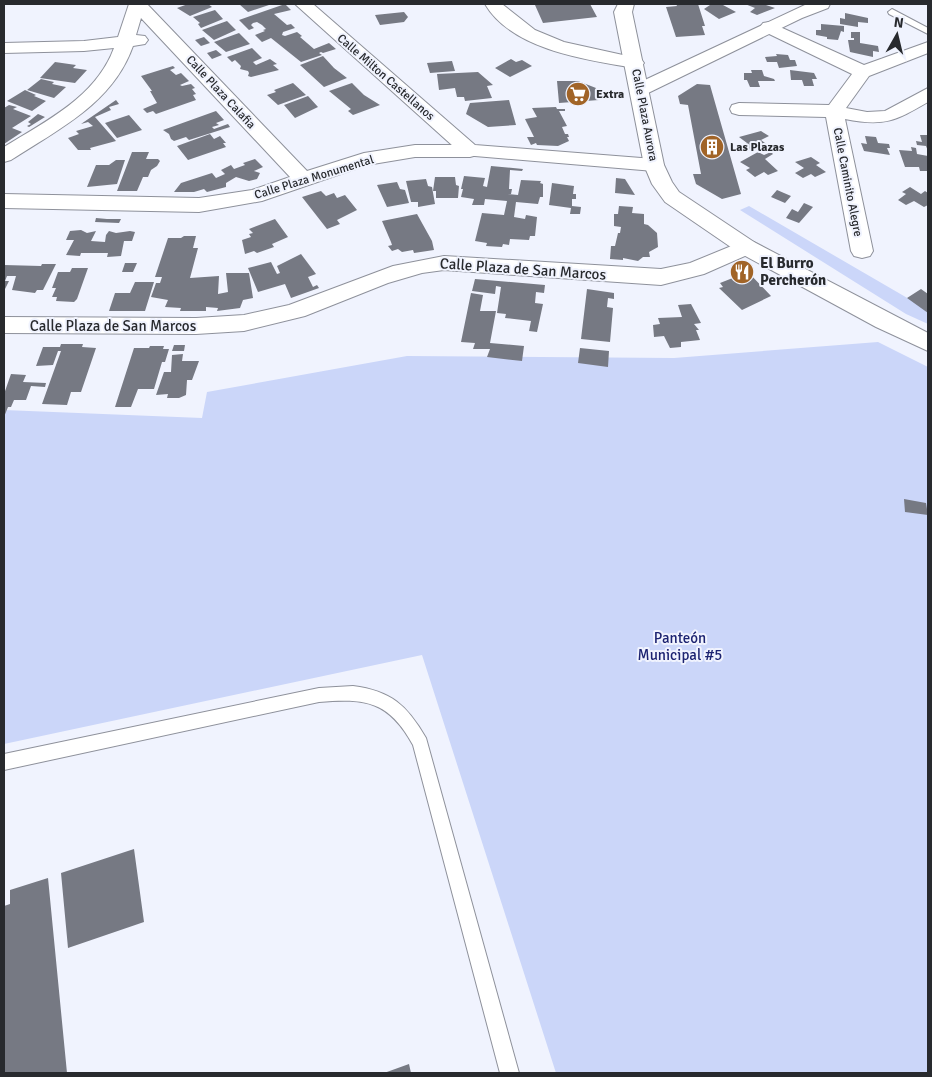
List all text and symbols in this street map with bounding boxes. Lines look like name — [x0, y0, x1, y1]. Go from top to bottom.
north arrow — [872, 10, 922, 60]
text: N — [893, 14, 905, 32]
street label: Calle Milton Castellanos — [334, 31, 437, 124]
street label: Calle Plaza Calafia — [183, 52, 259, 132]
street label: Calle Plaza Aurora — [628, 68, 661, 163]
supermarket icon: Extra — [565, 81, 591, 107]
place label: Extra — [596, 87, 624, 102]
street label: Calle Caminito Alegre — [830, 126, 865, 238]
building icon: Las Plazas — [699, 134, 725, 160]
place label: Las Plazas — [730, 140, 785, 155]
street label: Calle Plaza Monumental — [253, 152, 376, 203]
street label: Calle Plaza de San Marcos — [439, 254, 607, 284]
place label: El Burro Percherón — [760, 254, 826, 289]
restaurant icon: El Burro Percherón — [729, 259, 755, 285]
street label: Calle Plaza de San Marcos — [30, 317, 197, 335]
park label: Panteón Municipal #5 — [638, 629, 722, 664]

